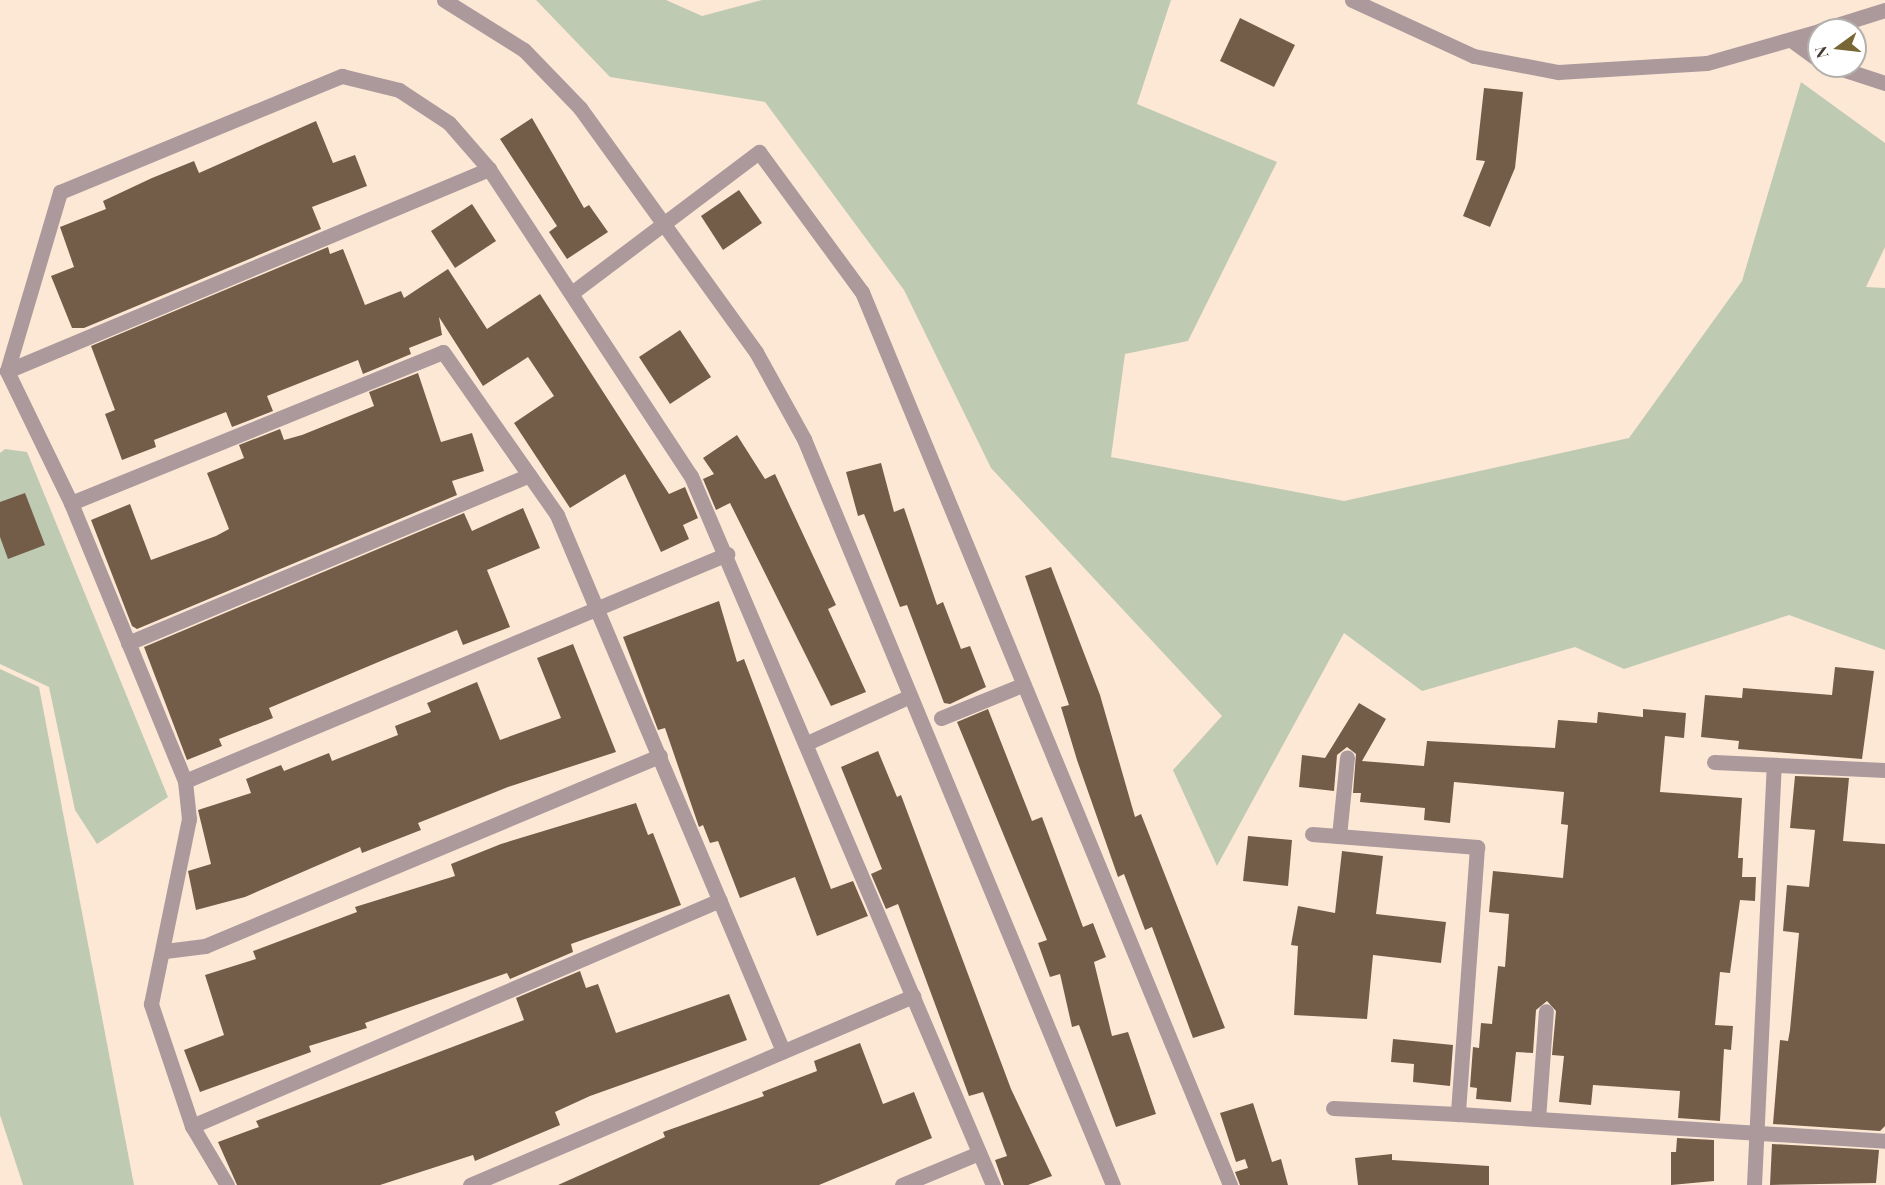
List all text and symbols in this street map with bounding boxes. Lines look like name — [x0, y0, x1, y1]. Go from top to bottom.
north arrow — [1807, 18, 1867, 78]
text: N — [1809, 44, 1833, 61]

